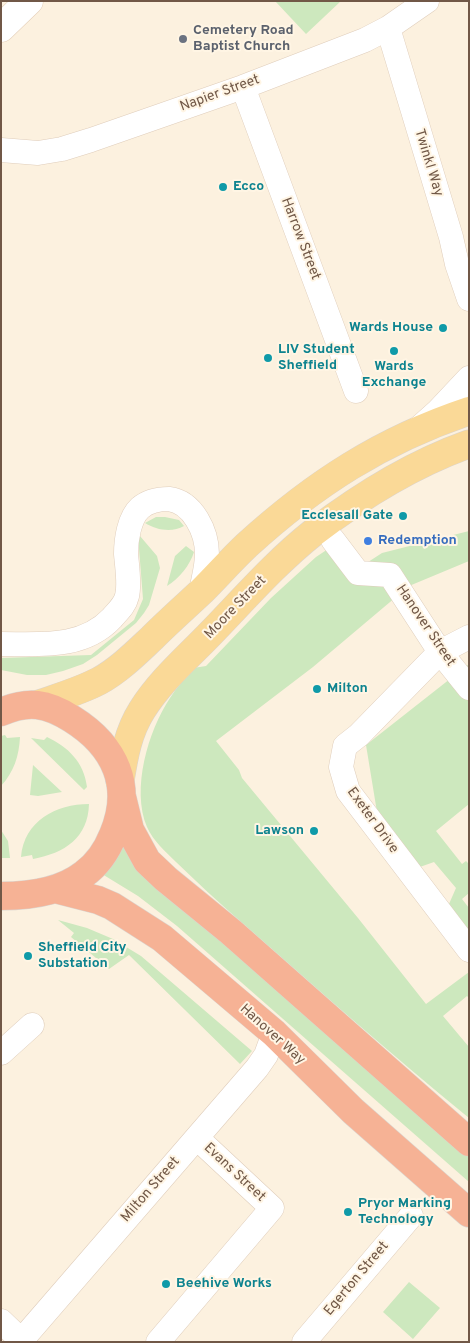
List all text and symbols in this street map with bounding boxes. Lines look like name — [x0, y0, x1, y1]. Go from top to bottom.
place label: Cemetery Road Baptist Church — [193, 23, 294, 56]
marker: Cemetery Road Baptist Church — [177, 33, 189, 45]
street label: Napier Street — [178, 72, 262, 116]
street label: Twinkl Way — [410, 127, 446, 199]
place label: Ecco — [233, 179, 264, 195]
marker: Ecco — [217, 181, 229, 193]
street label: Harrow Street — [277, 195, 323, 283]
place label: Wards House — [349, 320, 433, 336]
marker: Wards House — [437, 322, 449, 334]
place label: LIV Student Sheffield — [278, 342, 355, 374]
marker: Wards Exchange — [388, 345, 400, 357]
marker: LIV Student Sheffield — [262, 352, 274, 364]
place label: Wards Exchange — [362, 359, 426, 392]
place label: Ecclesall Gate — [301, 508, 393, 524]
marker: Ecclesall Gate — [397, 510, 409, 522]
place label: Redemption — [378, 533, 457, 549]
marker: Redemption — [362, 535, 374, 547]
street label: Moore Street — [202, 573, 270, 643]
street label: Hanover Street — [392, 582, 458, 670]
place label: Milton — [327, 681, 368, 697]
marker: Milton — [311, 683, 323, 695]
street label: Exeter Drive — [342, 785, 402, 857]
place label: Lawson — [255, 823, 304, 839]
marker: Lawson — [308, 825, 320, 837]
place label: Sheffield City Substation — [38, 940, 127, 972]
marker: Sheffield City Substation — [22, 950, 34, 962]
street label: Hanover Way — [236, 1001, 308, 1069]
street label: Evans Street — [200, 1140, 268, 1206]
street label: Milton Street — [118, 1154, 184, 1226]
place label: Pryor Marking Technology — [358, 1196, 451, 1228]
marker: Pryor Marking Technology — [342, 1206, 354, 1218]
street label: Egerton Street — [321, 1238, 393, 1320]
place label: Beehive Works — [176, 1276, 272, 1292]
marker: Beehive Works — [160, 1278, 172, 1290]

